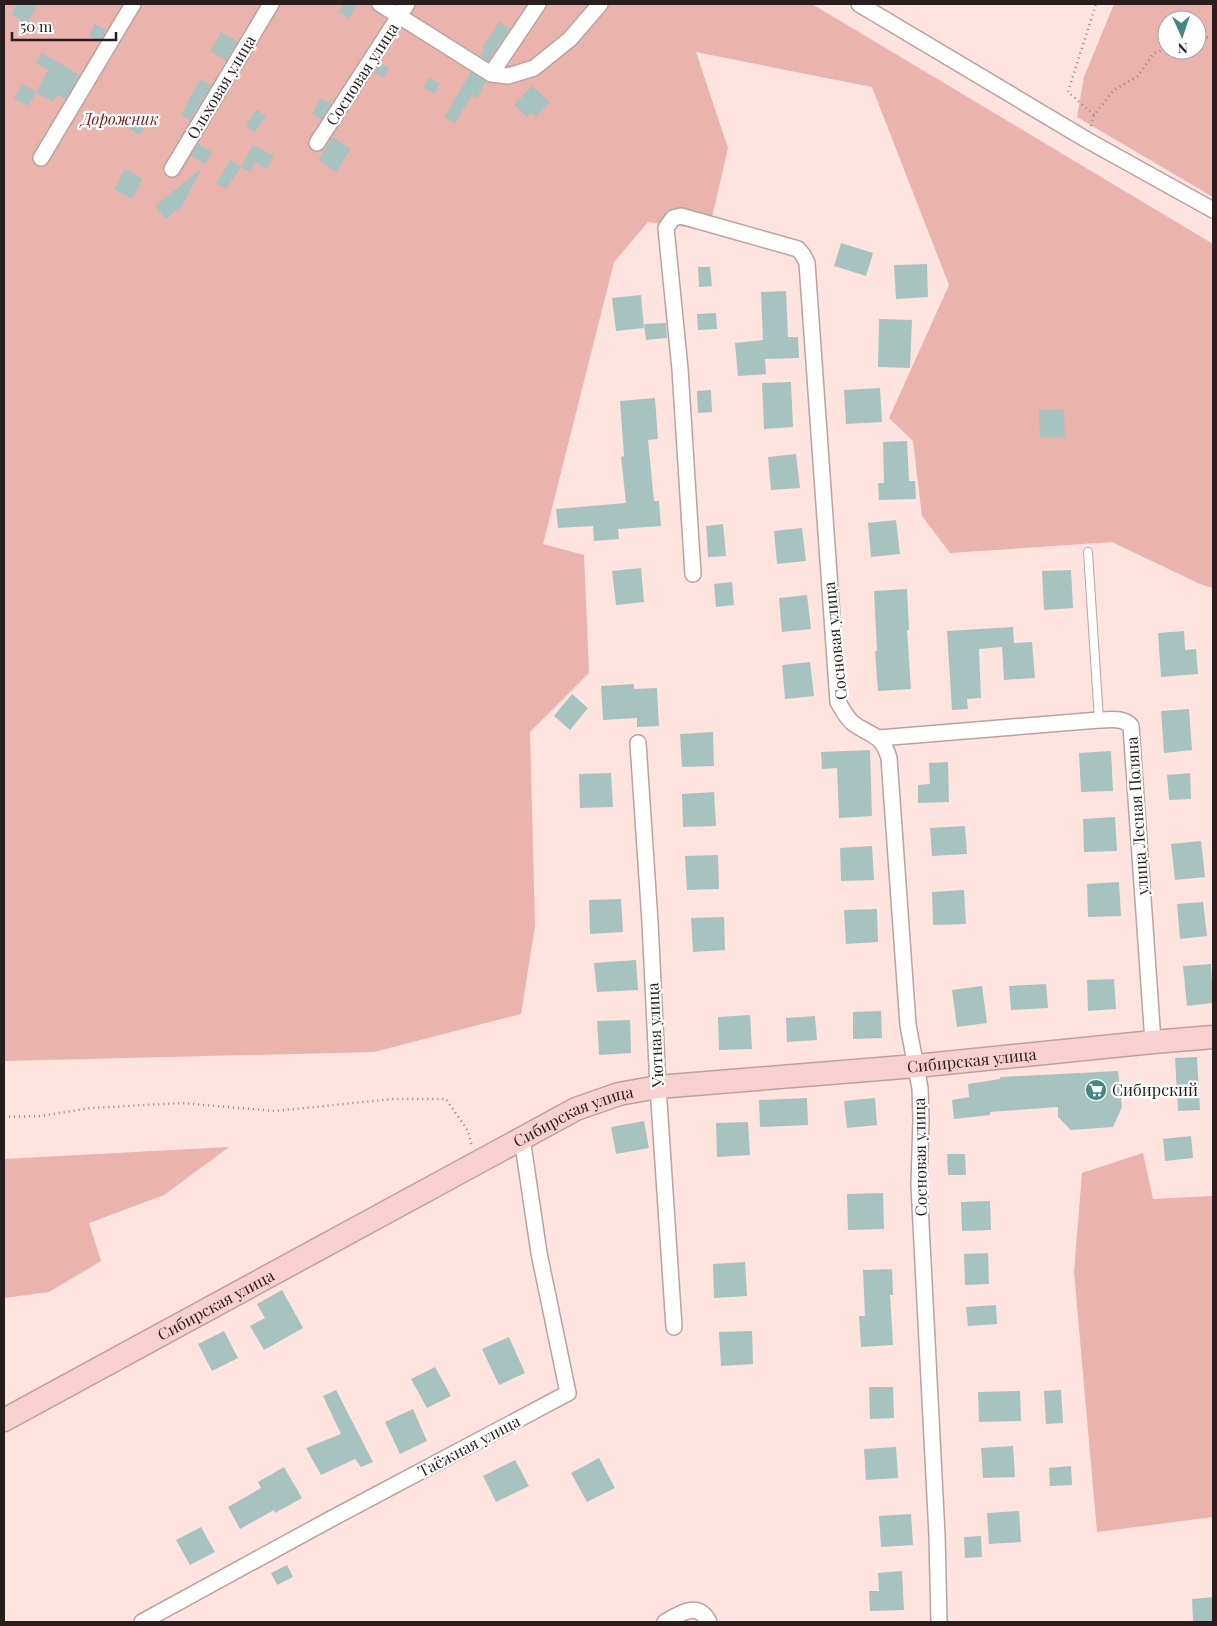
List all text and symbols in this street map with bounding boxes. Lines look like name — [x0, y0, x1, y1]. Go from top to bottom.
scale bar — [12, 10, 116, 42]
north arrow — [1157, 10, 1207, 60]
text: 50 m — [20, 16, 53, 36]
street label: Сосновая улица — [320, 18, 403, 129]
street label: Ольховая улица — [181, 31, 260, 142]
text: N — [1177, 39, 1188, 58]
park label: Дорожник — [78, 108, 159, 129]
street label: Сосновая улица — [818, 581, 851, 701]
street label: улица Лесная Поляна — [1120, 736, 1153, 897]
street label: Уютная улица — [641, 982, 668, 1089]
street label: Сибирская улица — [906, 1043, 1037, 1077]
supermarket icon: Сибирский — [1084, 1078, 1108, 1102]
place label: Сибирский — [1112, 1079, 1198, 1100]
street label: Сибирская улица — [509, 1081, 635, 1151]
street label: Сосновая улица — [908, 1098, 931, 1216]
street label: Сибирская улица — [153, 1264, 278, 1345]
street label: Таёжная улица — [414, 1410, 523, 1481]

